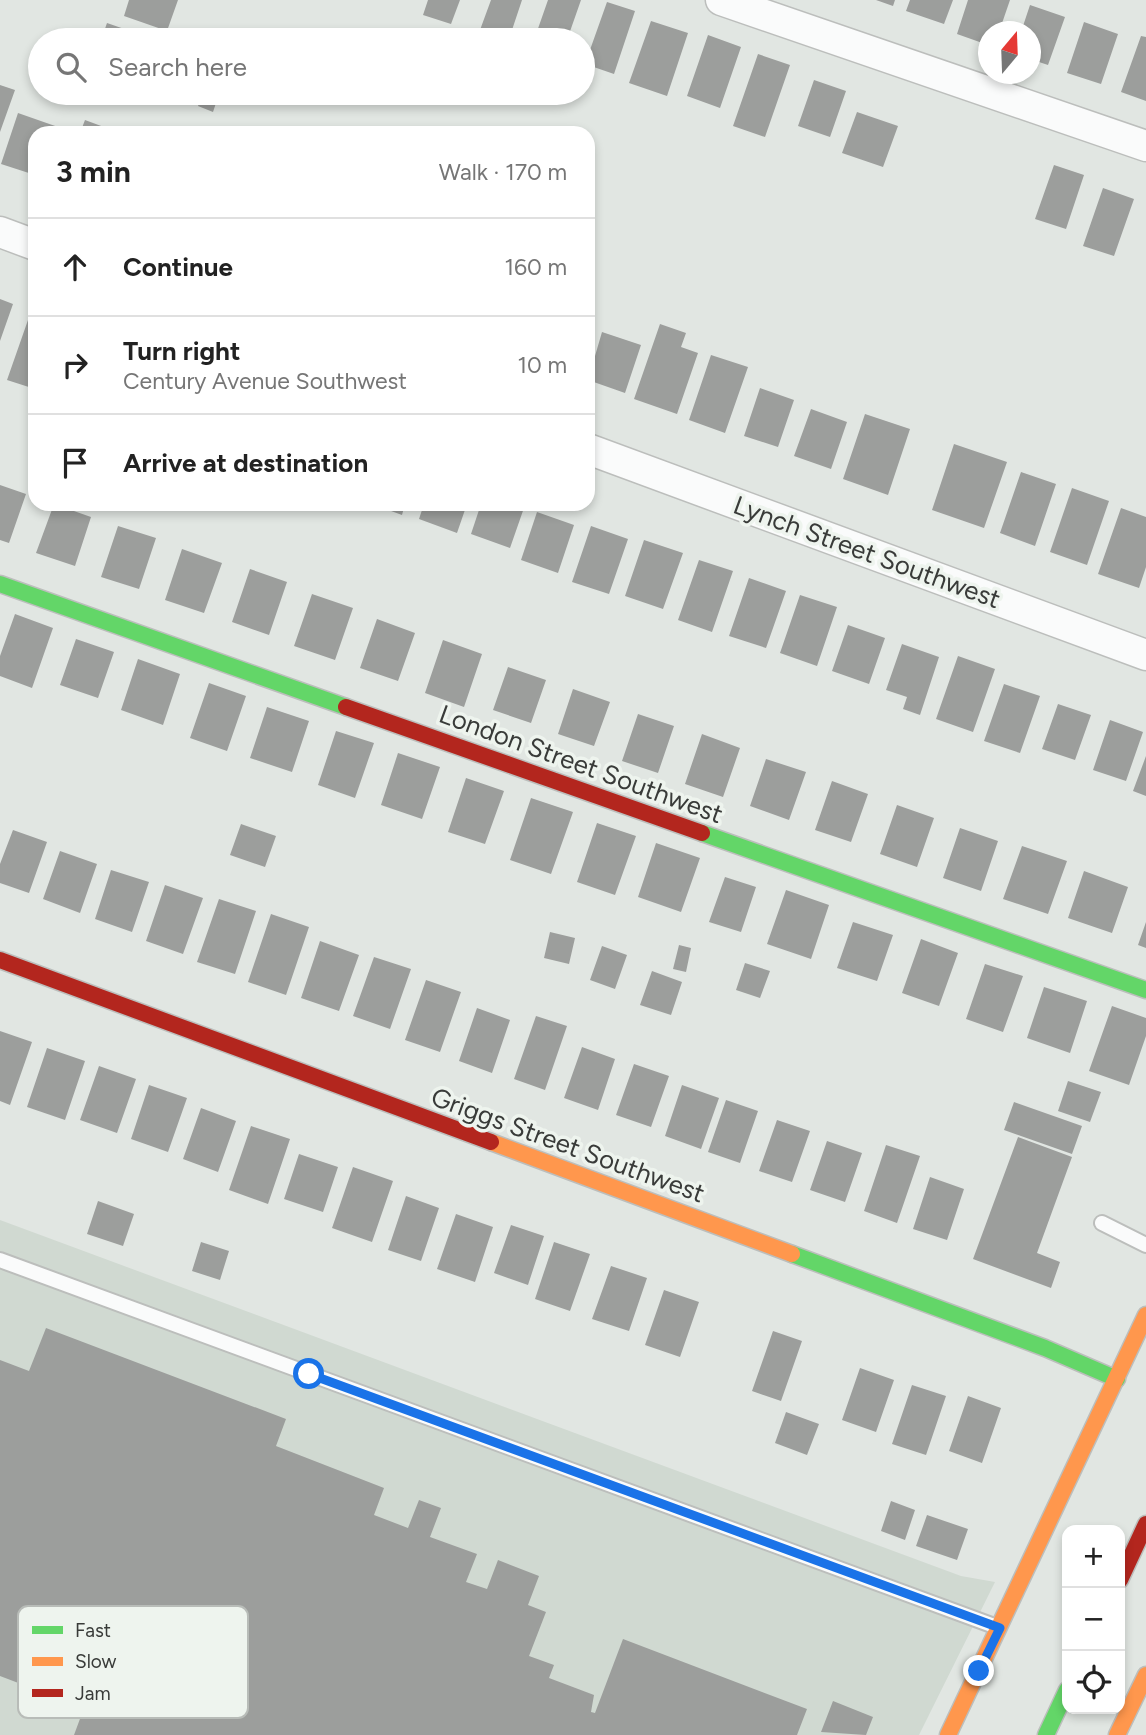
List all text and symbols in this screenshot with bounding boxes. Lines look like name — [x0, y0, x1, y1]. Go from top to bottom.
north arrow — [978, 21, 1041, 84]
search box — [28, 28, 595, 105]
icon: search — [52, 48, 90, 86]
text: Search here — [108, 51, 247, 83]
text: 3 min — [56, 153, 131, 190]
text: Walk · 170 m — [439, 158, 567, 186]
icon: ahead — [56, 248, 94, 286]
text: Continue — [123, 251, 233, 283]
text: 160 m — [504, 253, 567, 281]
text: Turn right — [123, 335, 240, 367]
icon: right — [56, 346, 94, 384]
text: 10 m — [518, 351, 567, 379]
text: Century Avenue Southwest — [123, 367, 407, 395]
icon: arrive — [56, 444, 94, 482]
text: Arrive at destination — [123, 447, 368, 479]
street label: Lynch Street Southwest — [729, 489, 1005, 615]
street label: London Street Southwest — [435, 698, 727, 830]
street label: Griggs Street Southwest — [427, 1081, 709, 1209]
route start — [293, 1358, 324, 1389]
map controls — [1062, 1525, 1125, 1714]
button: + — [1062, 1525, 1125, 1588]
button: − — [1062, 1588, 1125, 1651]
legend — [18, 1606, 248, 1718]
text: Fast — [75, 1619, 111, 1642]
text: Slow — [75, 1650, 117, 1673]
button: locate — [1062, 1651, 1125, 1714]
route end — [963, 1655, 994, 1686]
text: Jam — [75, 1682, 111, 1705]

